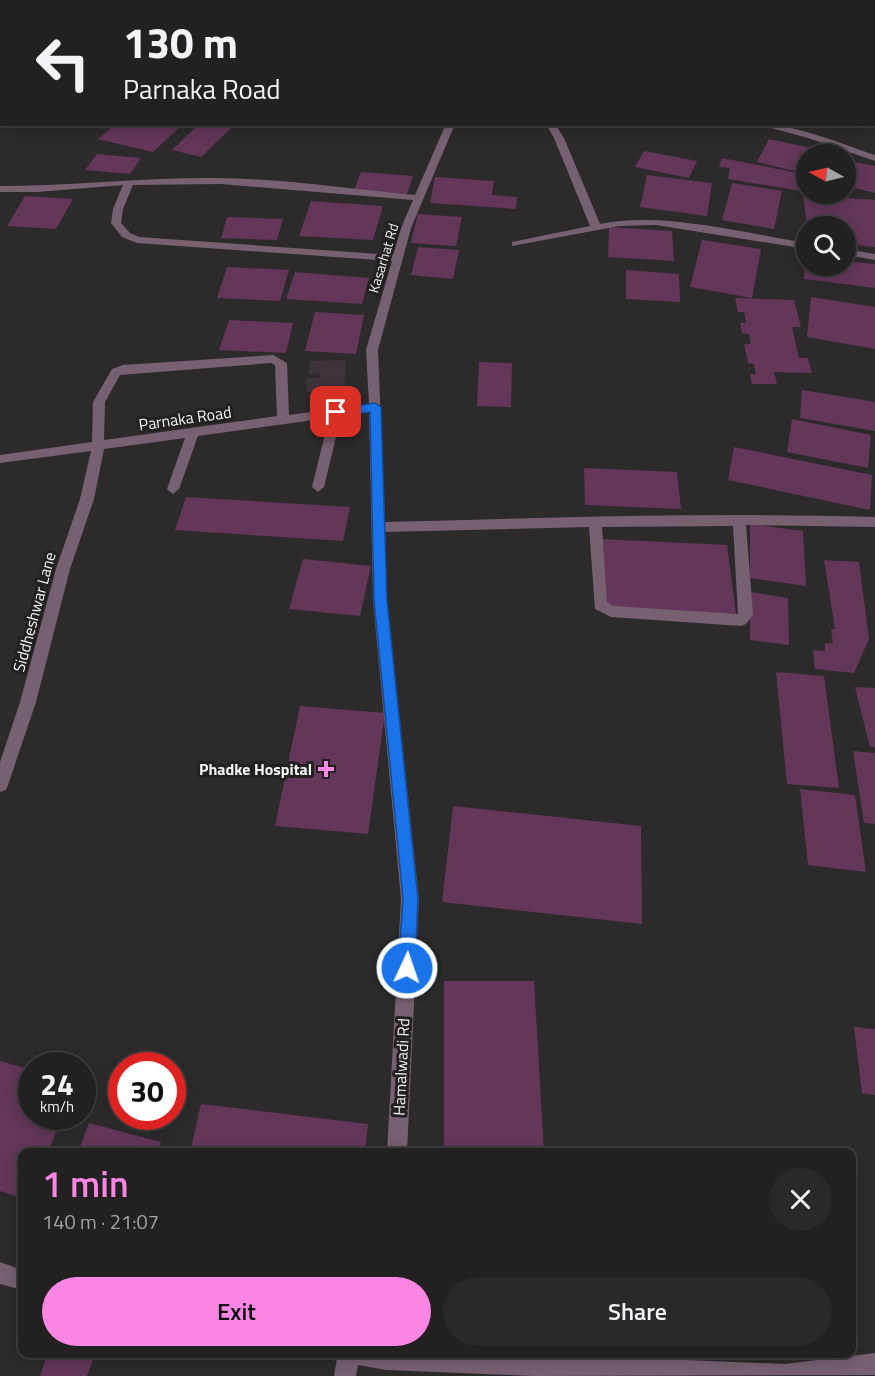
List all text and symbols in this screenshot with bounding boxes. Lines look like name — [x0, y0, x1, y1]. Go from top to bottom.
text: 130 m — [123, 10, 238, 74]
icon: left — [24, 24, 102, 102]
text: Parnaka Road — [123, 68, 281, 109]
north arrow — [796, 144, 856, 204]
map controls — [796, 144, 856, 276]
button: search — [796, 216, 856, 276]
street label: Kasarhat Rd — [362, 221, 404, 295]
pin — [310, 386, 361, 437]
icon: arrive — [319, 395, 352, 428]
street label: Parnaka Road — [137, 400, 233, 436]
street label: Siddheshwar Lane — [6, 549, 62, 675]
place label: Phadke Hospital — [199, 757, 312, 781]
marker: Phadke Hospital — [317, 760, 335, 778]
position arrow — [375, 936, 439, 1000]
street label: Hamalwadi Rd — [386, 1018, 416, 1116]
speed limit sign: 30 — [108, 1052, 186, 1130]
text: 24 — [40, 1061, 74, 1107]
text: km/h — [40, 1095, 74, 1118]
text: 1 min — [42, 1156, 129, 1211]
button: close — [769, 1168, 832, 1231]
text: 140 m · 21:07 — [42, 1206, 159, 1237]
button: Exit — [42, 1277, 431, 1346]
button: Share — [443, 1277, 832, 1346]

